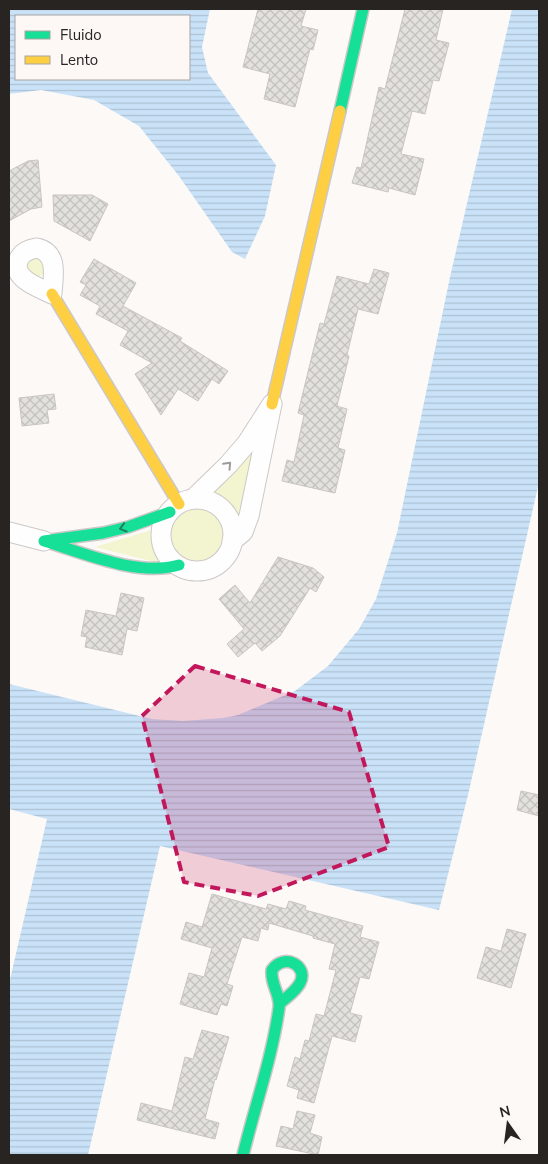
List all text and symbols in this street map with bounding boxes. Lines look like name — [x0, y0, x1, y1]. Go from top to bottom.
legend — [15, 15, 190, 80]
text: Fluido — [60, 25, 102, 45]
text: Lento — [60, 50, 98, 70]
one-way arrow — [222, 461, 231, 470]
one-way arrow — [120, 522, 128, 532]
north arrow — [483, 1099, 533, 1149]
text: N — [498, 1101, 512, 1122]

